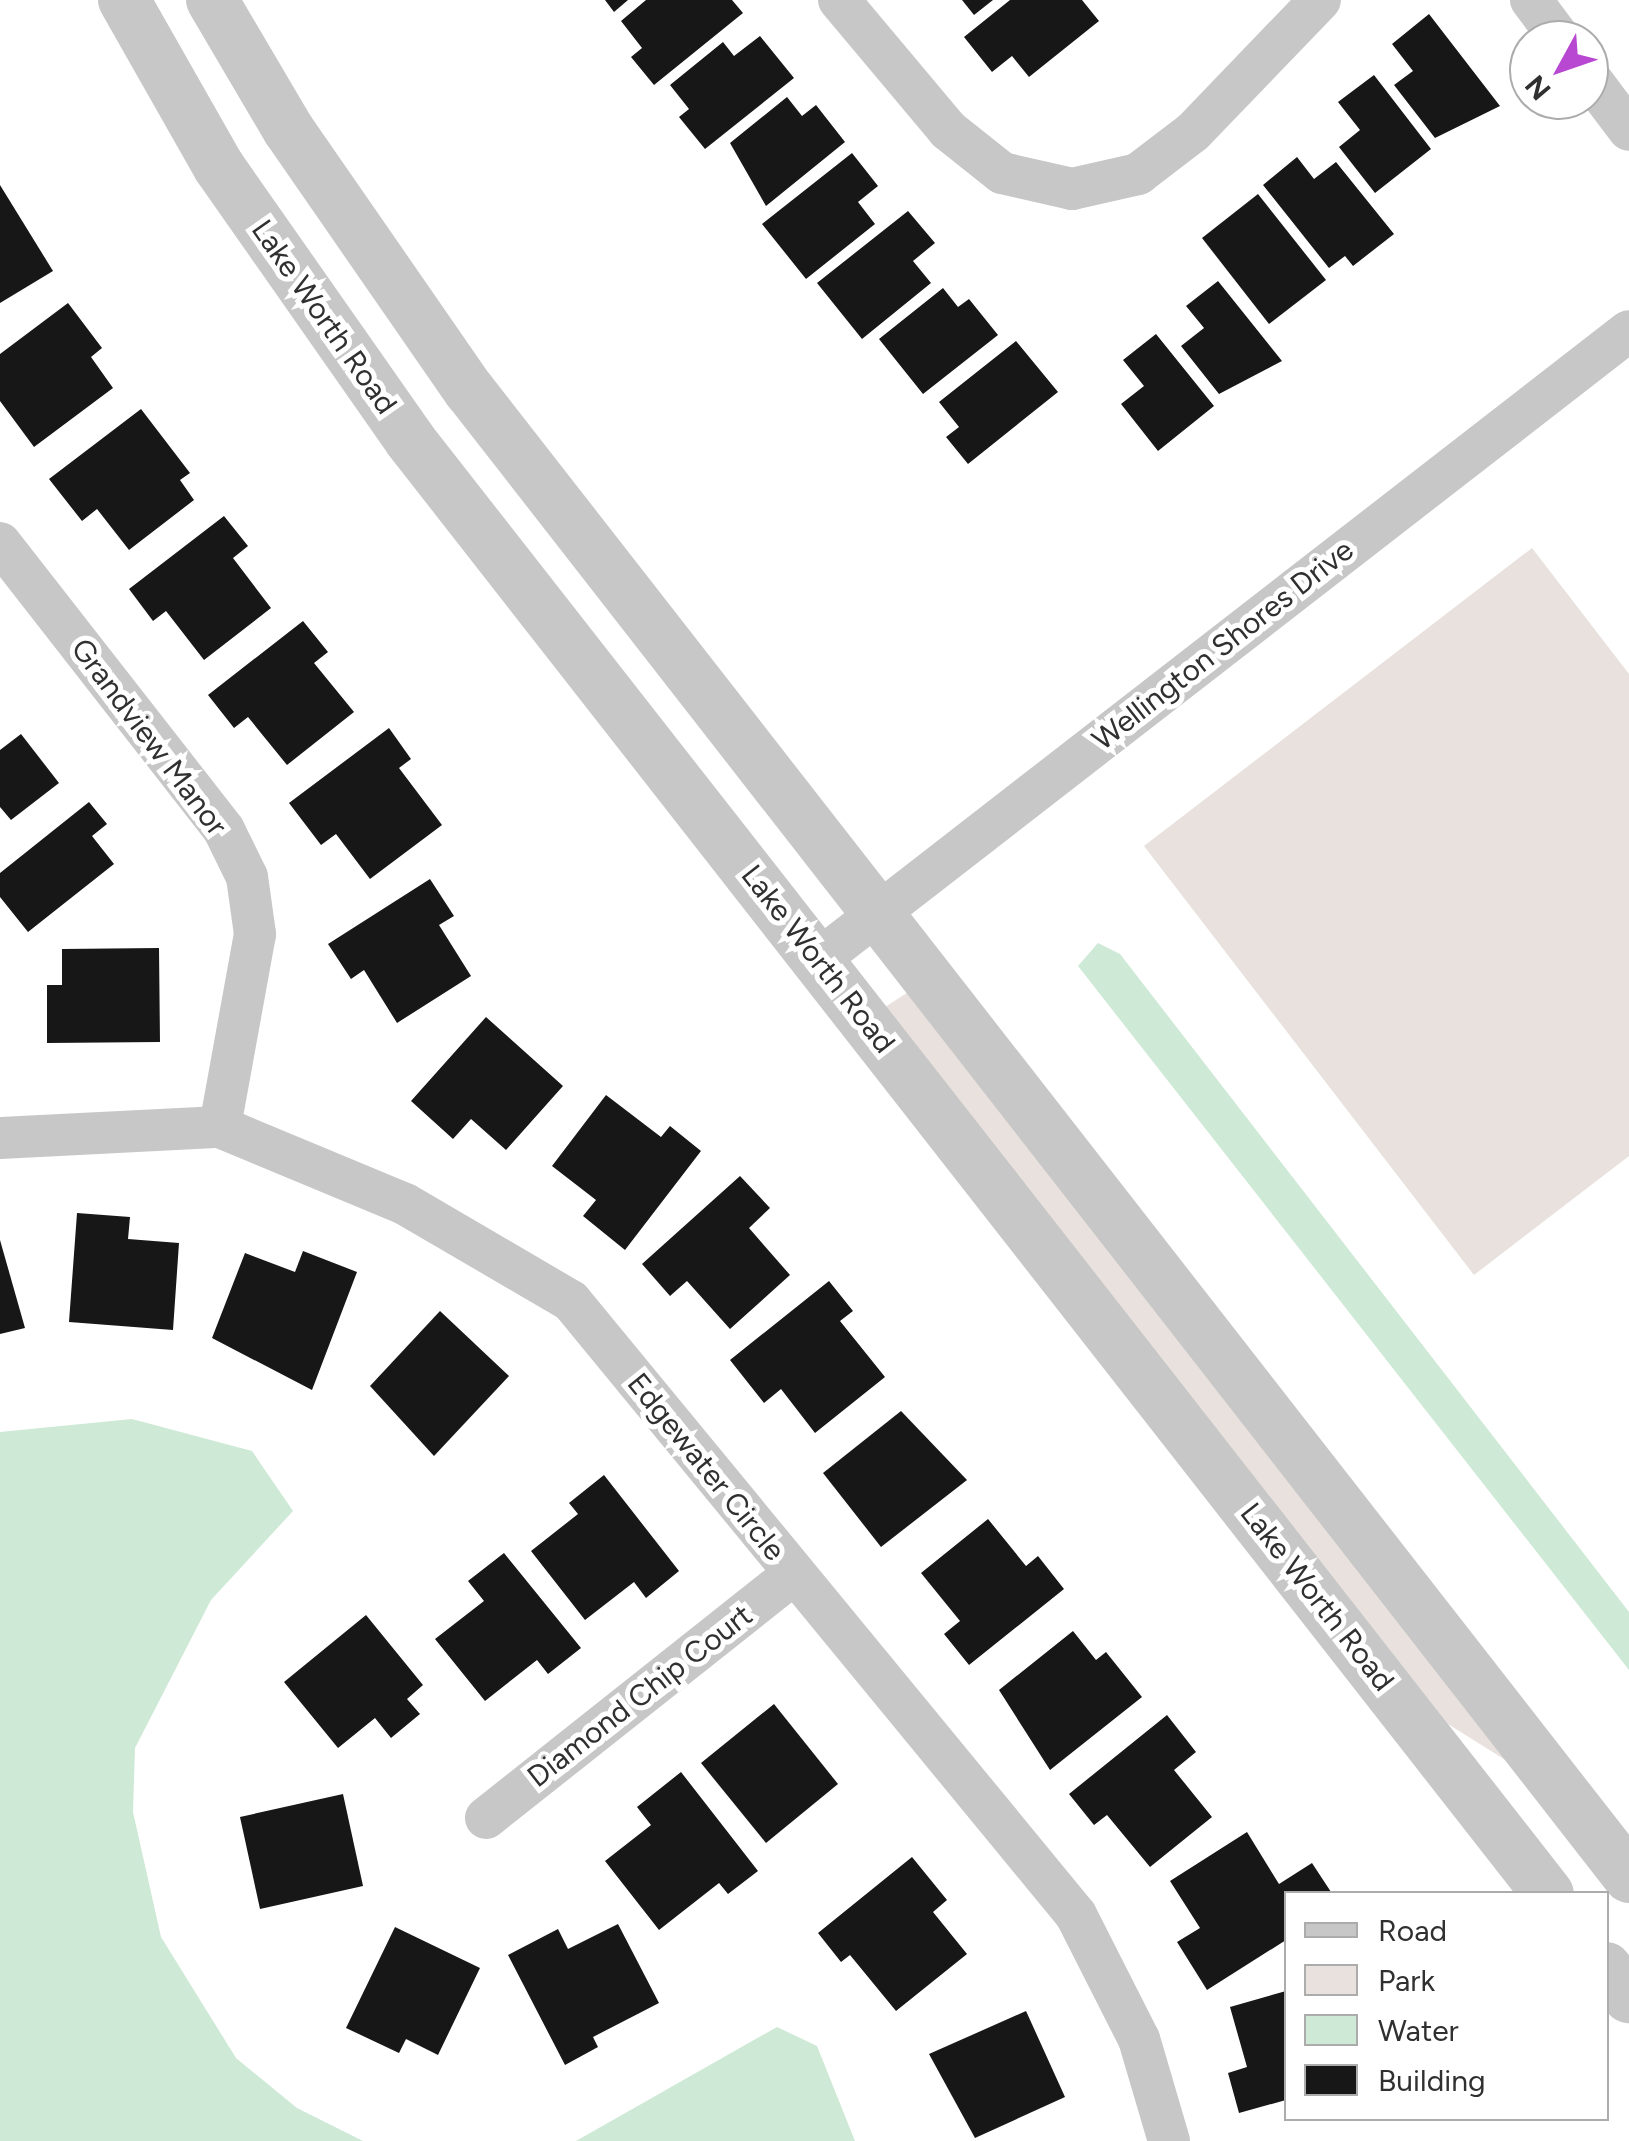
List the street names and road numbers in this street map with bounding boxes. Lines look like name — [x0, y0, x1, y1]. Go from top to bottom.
street label: Lake Worth Road — [244, 213, 404, 421]
street label: Wellington Shores Drive — [1085, 532, 1361, 758]
street label: Grandview Manor — [63, 632, 235, 842]
street label: Lake Worth Road — [733, 858, 903, 1060]
street label: Edgewater Circle — [619, 1366, 793, 1568]
street label: Lake Worth Road — [1232, 1496, 1402, 1698]
street label: Diamond Chip Court — [520, 1597, 760, 1795]

